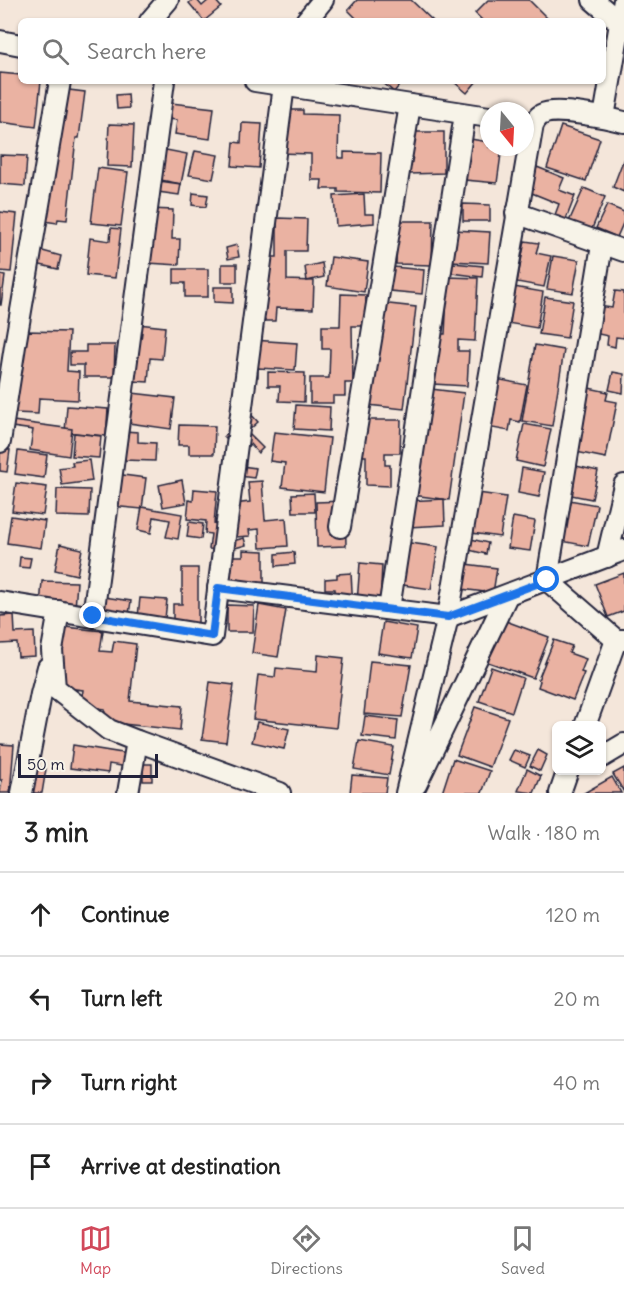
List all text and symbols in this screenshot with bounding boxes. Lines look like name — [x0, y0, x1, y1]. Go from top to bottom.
search box — [18, 18, 606, 84]
icon: search — [39, 35, 72, 68]
text: Search here — [87, 37, 206, 65]
north arrow — [480, 102, 534, 156]
route start — [533, 566, 559, 592]
route end — [79, 602, 105, 628]
map controls — [552, 721, 606, 775]
button: layers — [552, 721, 606, 775]
scale bar — [18, 751, 158, 778]
text: 50 m — [27, 754, 65, 774]
text: 3 min — [24, 816, 89, 849]
text: Walk · 180 m — [488, 820, 600, 845]
icon: ahead — [24, 898, 57, 931]
text: Continue — [81, 900, 170, 928]
text: 120 m — [546, 902, 600, 927]
icon: left — [24, 982, 57, 1015]
text: Turn left — [81, 984, 162, 1012]
text: 20 m — [554, 986, 600, 1011]
icon: right — [24, 1066, 57, 1099]
text: Turn right — [81, 1068, 177, 1096]
text: 40 m — [553, 1070, 600, 1095]
icon: arrive — [24, 1150, 57, 1183]
text: Arrive at destination — [81, 1152, 281, 1180]
tab: Map — [79, 1222, 112, 1278]
tab: Directions — [270, 1222, 343, 1278]
tab: Saved — [501, 1222, 545, 1278]

